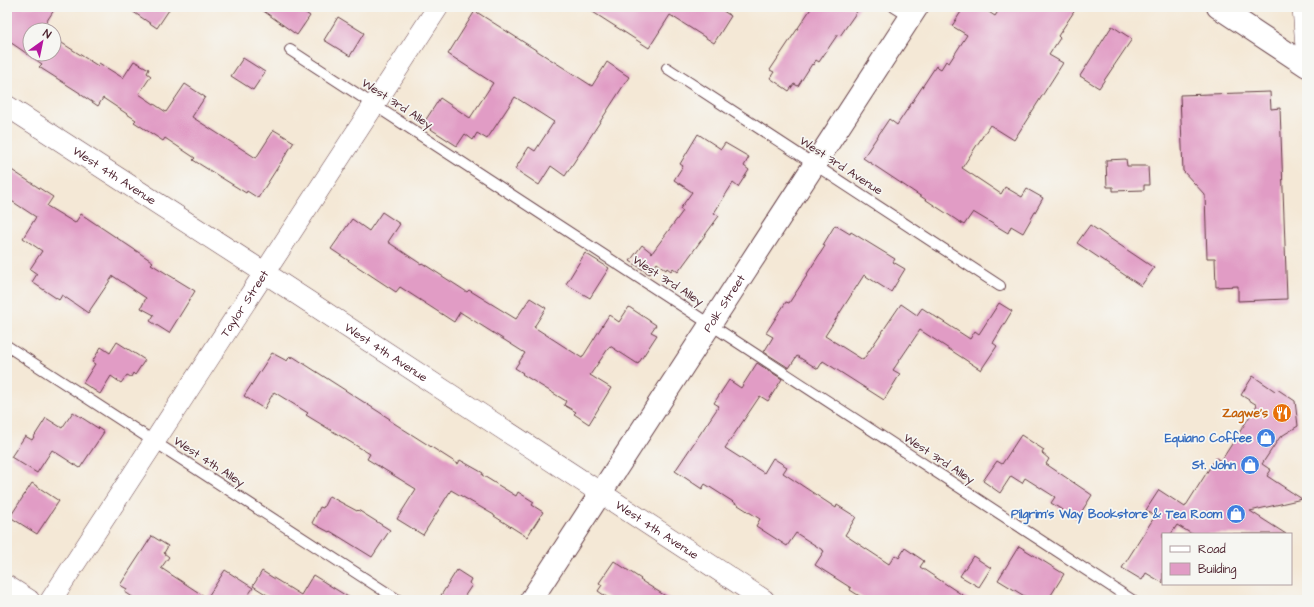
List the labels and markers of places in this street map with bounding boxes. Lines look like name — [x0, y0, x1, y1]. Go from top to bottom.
restaurant icon: Zagwe's — [1271, 402, 1293, 424]
place label: Zagwe's — [1222, 405, 1268, 424]
shop icon: Equiano Coffee — [1255, 427, 1277, 449]
place label: Equiano Coffee — [1165, 430, 1252, 448]
shop icon: St. John — [1239, 454, 1261, 476]
place label: St. John — [1191, 457, 1236, 474]
shop icon: Pilgrim's Way Bookstore & Tea Room — [1225, 503, 1247, 525]
place label: Pilgrim's Way Bookstore & Tea Room — [1011, 506, 1223, 525]

